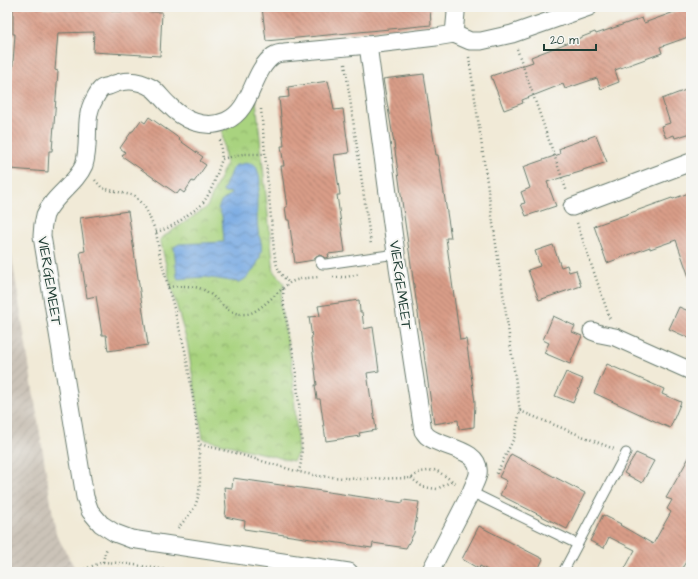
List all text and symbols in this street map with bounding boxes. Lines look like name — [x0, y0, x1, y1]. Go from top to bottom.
scale bar — [544, 26, 596, 52]
text: 20 m — [550, 32, 579, 49]
street label: VIERGEMEET — [32, 235, 67, 328]
street label: VIERGEMEET — [384, 239, 417, 332]

